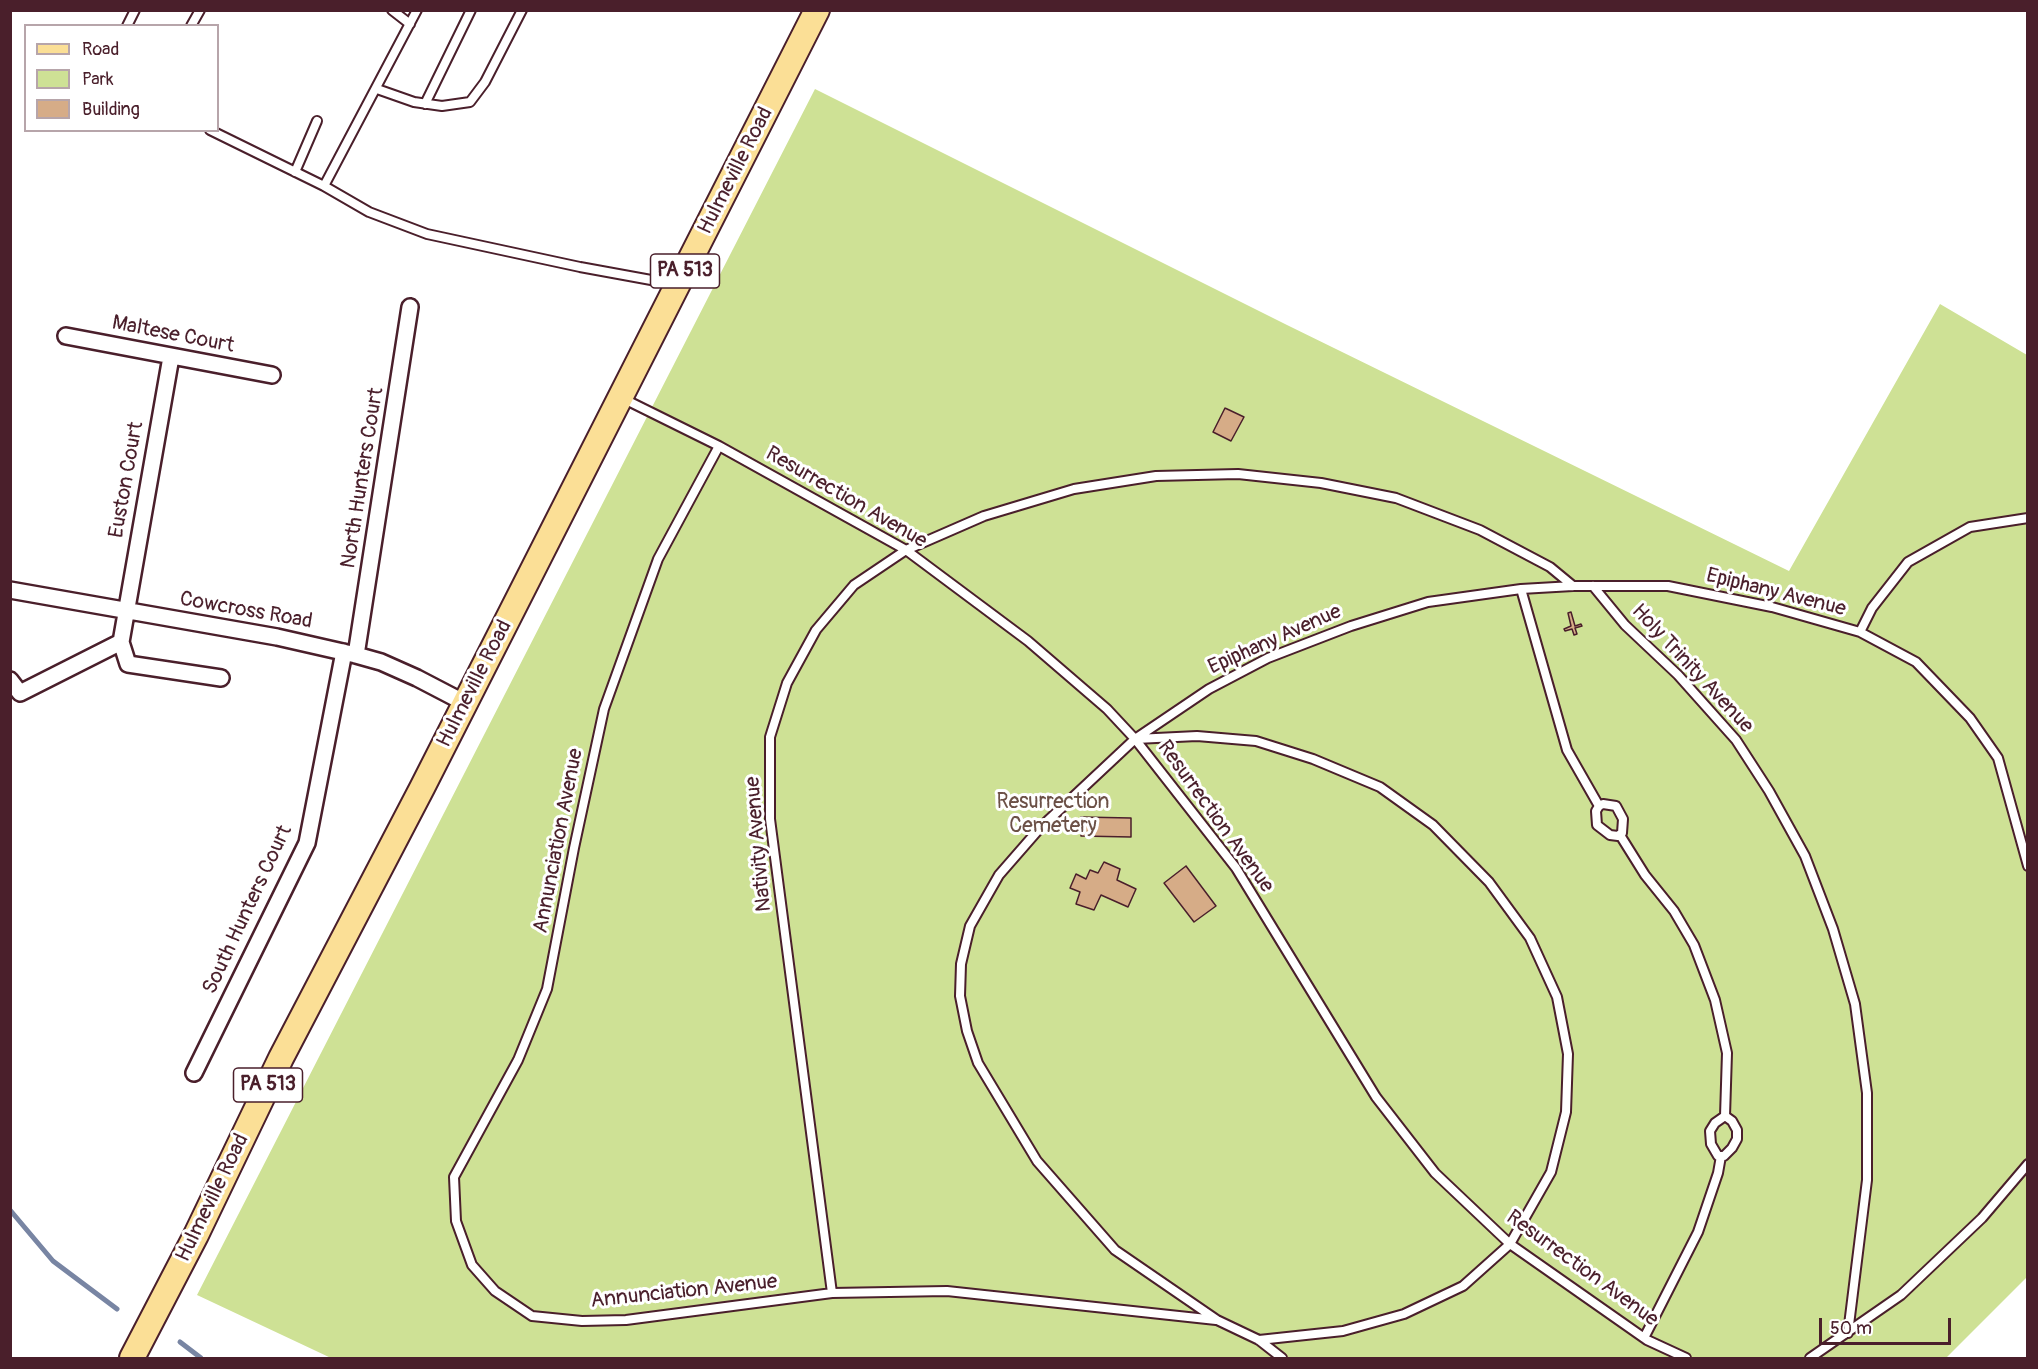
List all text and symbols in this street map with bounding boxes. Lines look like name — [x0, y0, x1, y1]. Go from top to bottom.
legend — [24, 24, 219, 132]
text: Road — [82, 38, 119, 61]
text: Park — [82, 68, 114, 91]
text: Building — [82, 98, 140, 121]
street label: Hulmeville Road — [693, 103, 779, 239]
road number: PA 513 — [650, 254, 720, 288]
street label: Maltese Court — [110, 311, 236, 359]
street label: North Hunters Court — [336, 386, 390, 570]
street label: Euston Court — [104, 420, 150, 540]
street label: Resurrection Avenue — [761, 442, 931, 554]
street label: Epiphany Avenue — [1704, 563, 1848, 623]
street label: Cowcross Road — [178, 587, 314, 635]
street label: Epiphany Avenue — [1205, 599, 1345, 681]
street label: Holy Trinity Avenue — [1626, 599, 1758, 739]
street label: Hulmeville Road — [432, 616, 518, 752]
street label: Resurrection Avenue — [1151, 736, 1279, 898]
street label: Annunciation Avenue — [529, 746, 589, 936]
street label: Nativity Avenue — [741, 775, 777, 913]
park label: Resurrection Cemetery — [997, 790, 1109, 840]
street label: South Hunters Court — [198, 822, 298, 998]
road number: PA 513 — [234, 1068, 302, 1102]
street label: Hulmeville Road — [171, 1130, 255, 1266]
street label: Resurrection Avenue — [1501, 1205, 1663, 1333]
street label: Annunciation Avenue — [589, 1270, 779, 1314]
scale bar — [1822, 1306, 1954, 1344]
text: 50 m — [1830, 1317, 1872, 1340]

